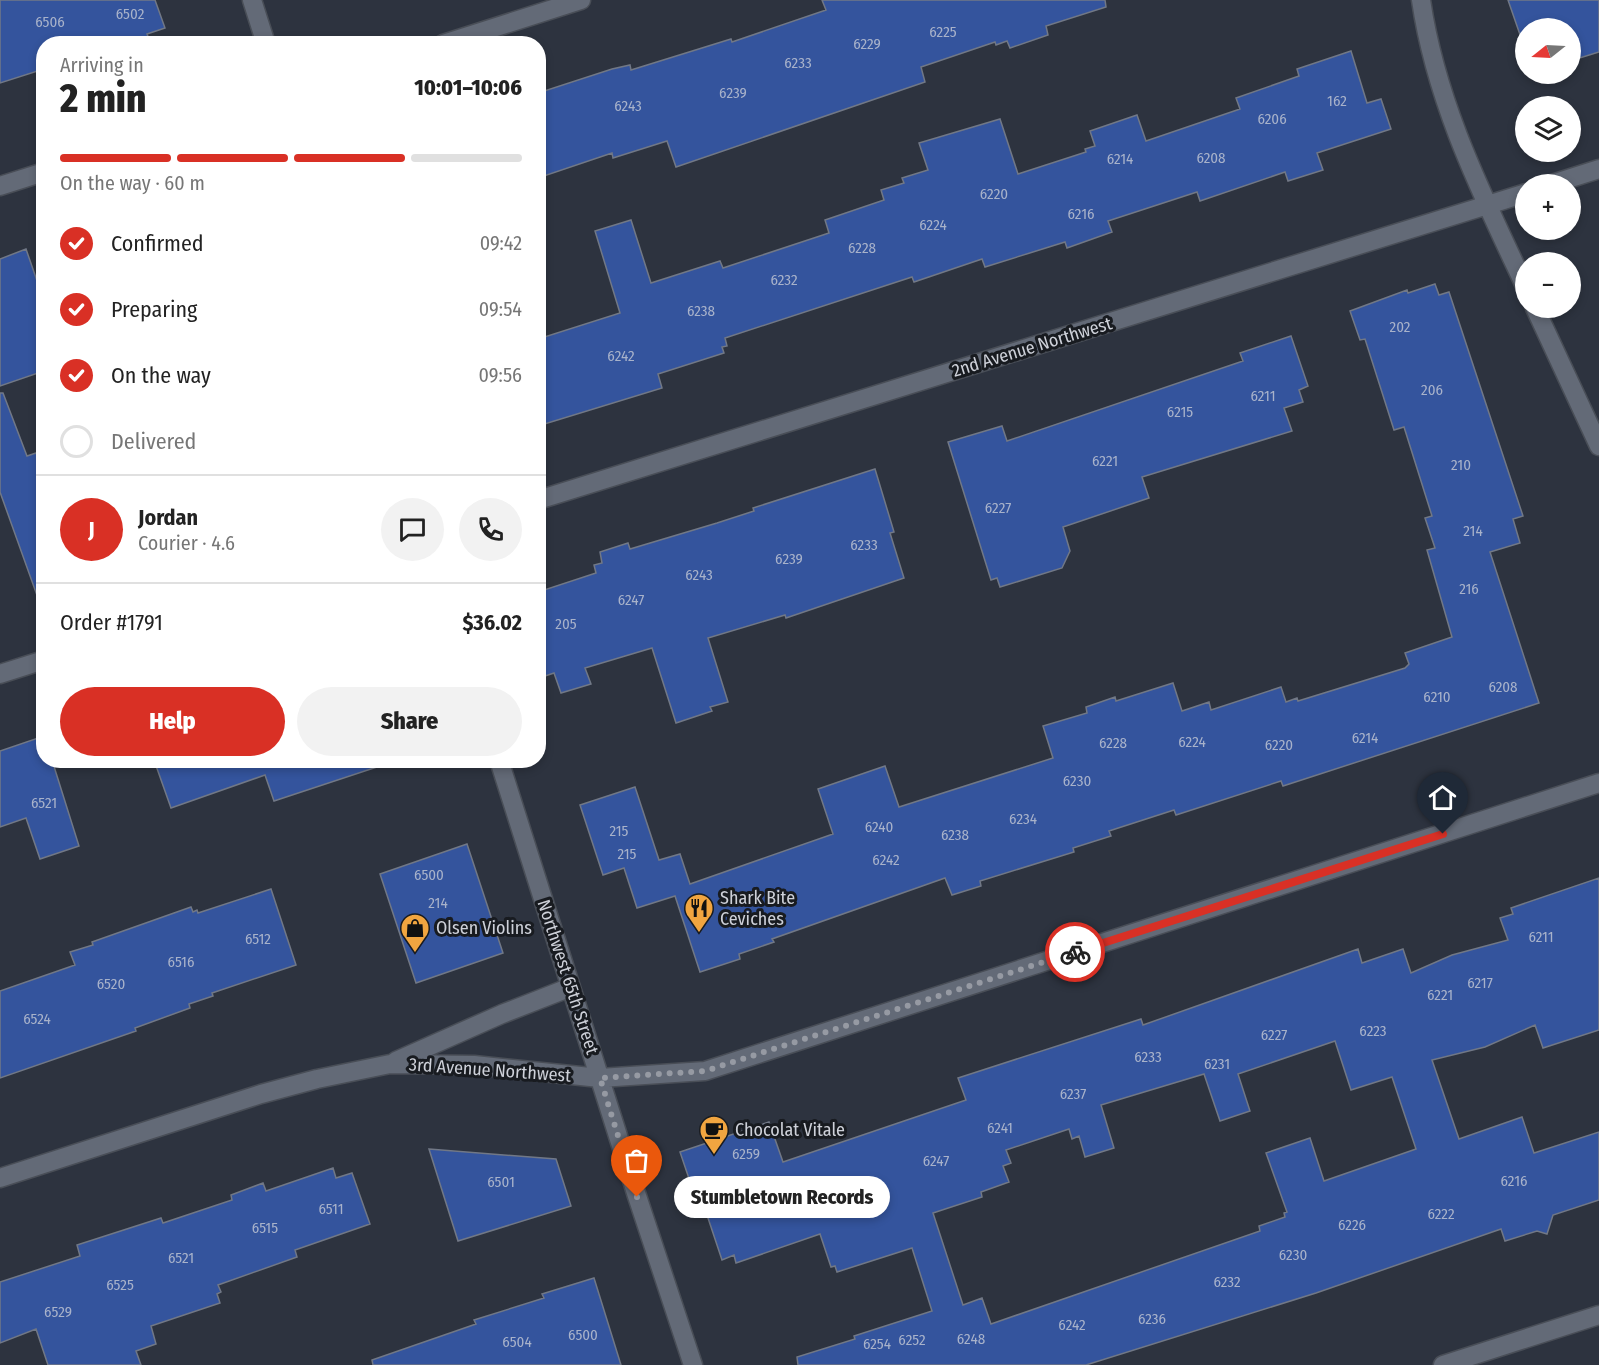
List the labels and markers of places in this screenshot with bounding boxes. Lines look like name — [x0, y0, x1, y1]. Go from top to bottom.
pin — [1417, 772, 1468, 834]
place label: Shark Bite Ceviches — [720, 887, 795, 930]
restaurant icon: Shark Bite Ceviches — [683, 892, 715, 934]
shop icon: Olsen Violins — [399, 912, 431, 954]
place label: Olsen Violins — [436, 917, 532, 939]
cafe icon: Chocolat Vitale — [698, 1114, 730, 1156]
place label: Chocolat Vitale — [735, 1119, 845, 1141]
pin — [611, 1135, 662, 1197]
callout: Stumbletown Records — [673, 1176, 889, 1218]

